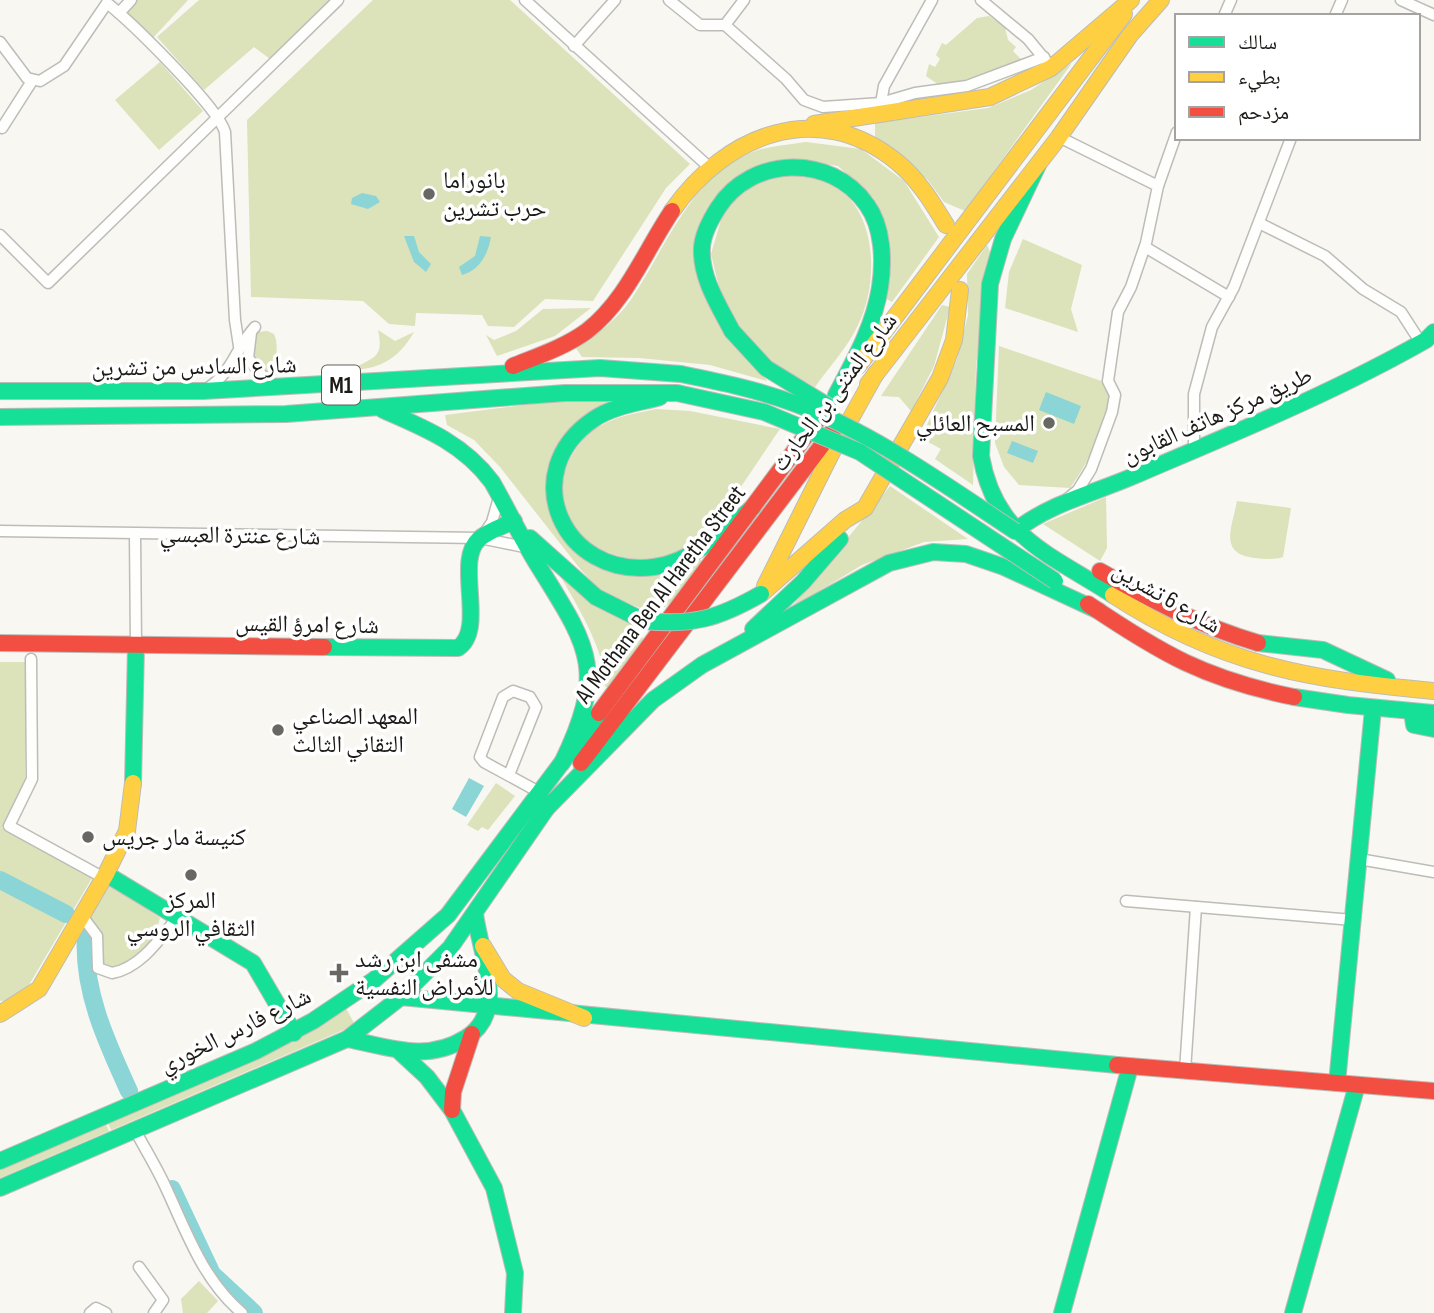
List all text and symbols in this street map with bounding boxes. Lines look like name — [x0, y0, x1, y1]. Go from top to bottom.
legend — [1175, 14, 1420, 140]
text: سالك — [1238, 30, 1277, 55]
text: بطيء — [1238, 65, 1281, 93]
text: مزدحم — [1238, 100, 1289, 126]
place label: بانوراما حرب تشرين — [443, 166, 546, 223]
marker: بانوراما حرب تشرين — [421, 186, 437, 202]
street label: شارع المثنى بن الحارث — [765, 307, 904, 477]
street label: شارع السادس من تشرين — [91, 350, 297, 383]
street label: طريق مركز هاتف القابون — [1118, 361, 1317, 470]
road number: M1 — [322, 366, 360, 404]
place label: المسبح العائلي — [916, 409, 1035, 442]
marker: المسبح العائلي — [1041, 415, 1057, 431]
street label: Al Mothana Ben Al Haretha Street — [568, 480, 752, 710]
street label: شارع عنترة العبسي — [159, 520, 321, 555]
street label: شارع 6 تشرين — [1108, 555, 1226, 640]
street label: شارع امرؤ القيس — [235, 609, 379, 640]
place label: المعهد الصناعي التقاني الثالث — [292, 702, 418, 763]
marker: المعهد الصناعي التقاني الثالث — [270, 722, 286, 738]
place label: كنيسة مار جريس — [102, 823, 246, 852]
marker: كنيسة مار جريس — [80, 829, 96, 845]
marker: المركز الثقافي الروسي — [183, 867, 199, 883]
place label: المركز الثقافي الروسي — [126, 886, 256, 947]
place label: مشفى ابن رشد للأمراض النفسية — [355, 945, 494, 1002]
marker: مشفى ابن رشد للأمراض النفسية — [329, 963, 349, 983]
street label: شارع فارس الخوري — [155, 981, 318, 1083]

